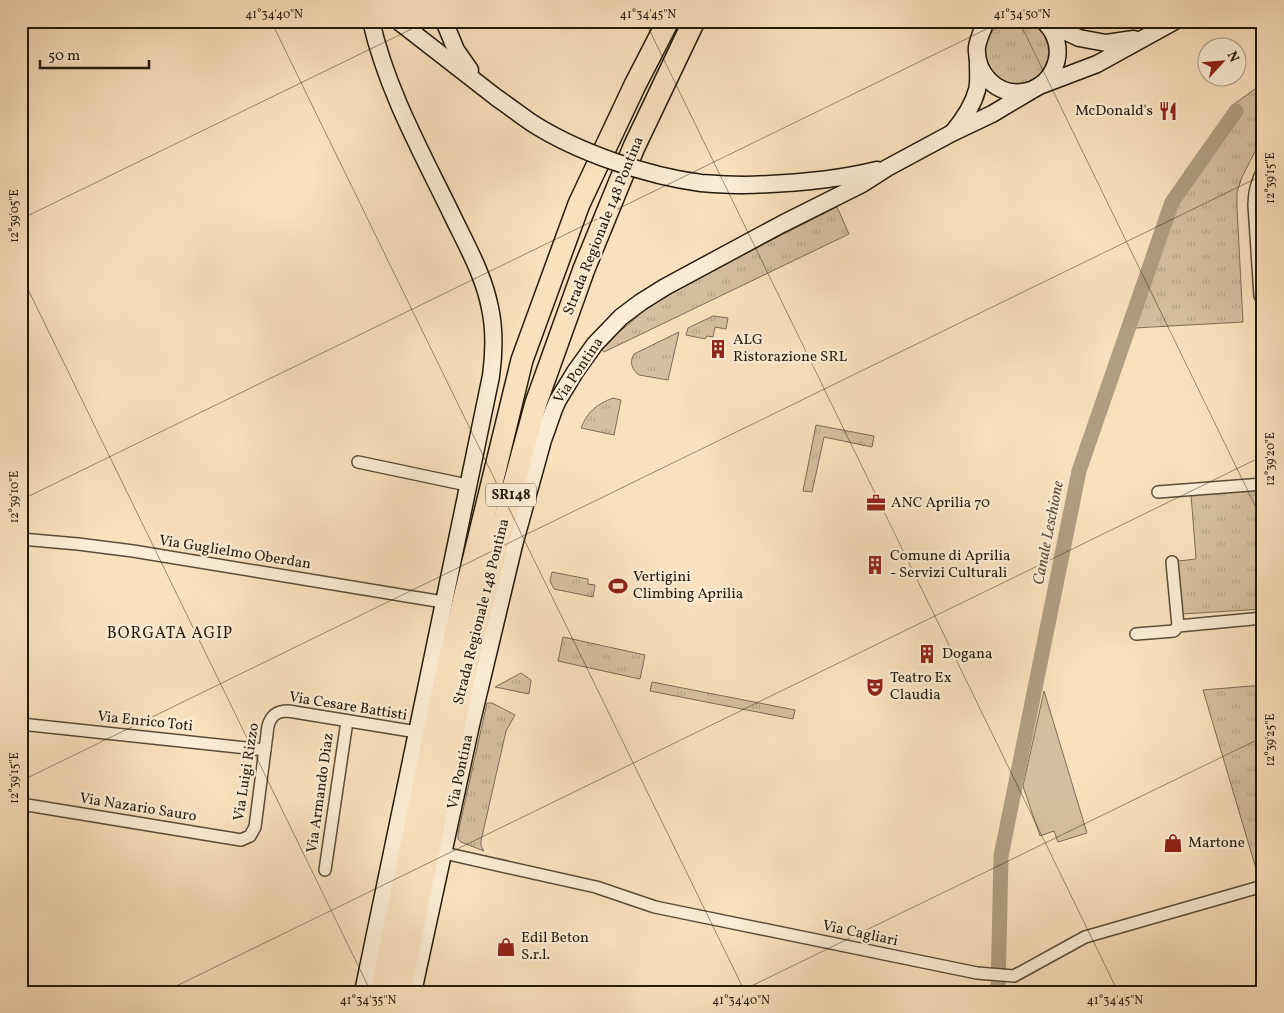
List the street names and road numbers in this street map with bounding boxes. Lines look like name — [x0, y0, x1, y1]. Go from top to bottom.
street label: Strada Regionale 148 Pontina — [558, 133, 650, 319]
street label: Via Pontina — [549, 334, 609, 408]
road number: SR148 — [486, 484, 536, 506]
street label: Strada Regionale 148 Pontina — [449, 517, 515, 707]
street label: Via Guglielmo Oberdan — [157, 531, 313, 575]
street label: Via Cesare Battisti — [287, 687, 409, 727]
street label: Via Enrico Toti — [96, 707, 194, 737]
street label: Via Luigi Rizzo — [229, 722, 265, 822]
street label: Via Armando Diaz — [302, 732, 340, 854]
street label: Via Pontina — [443, 733, 479, 811]
street label: Via Nazario Sauro — [78, 788, 198, 828]
street label: Via Cagliari — [820, 916, 900, 952]

